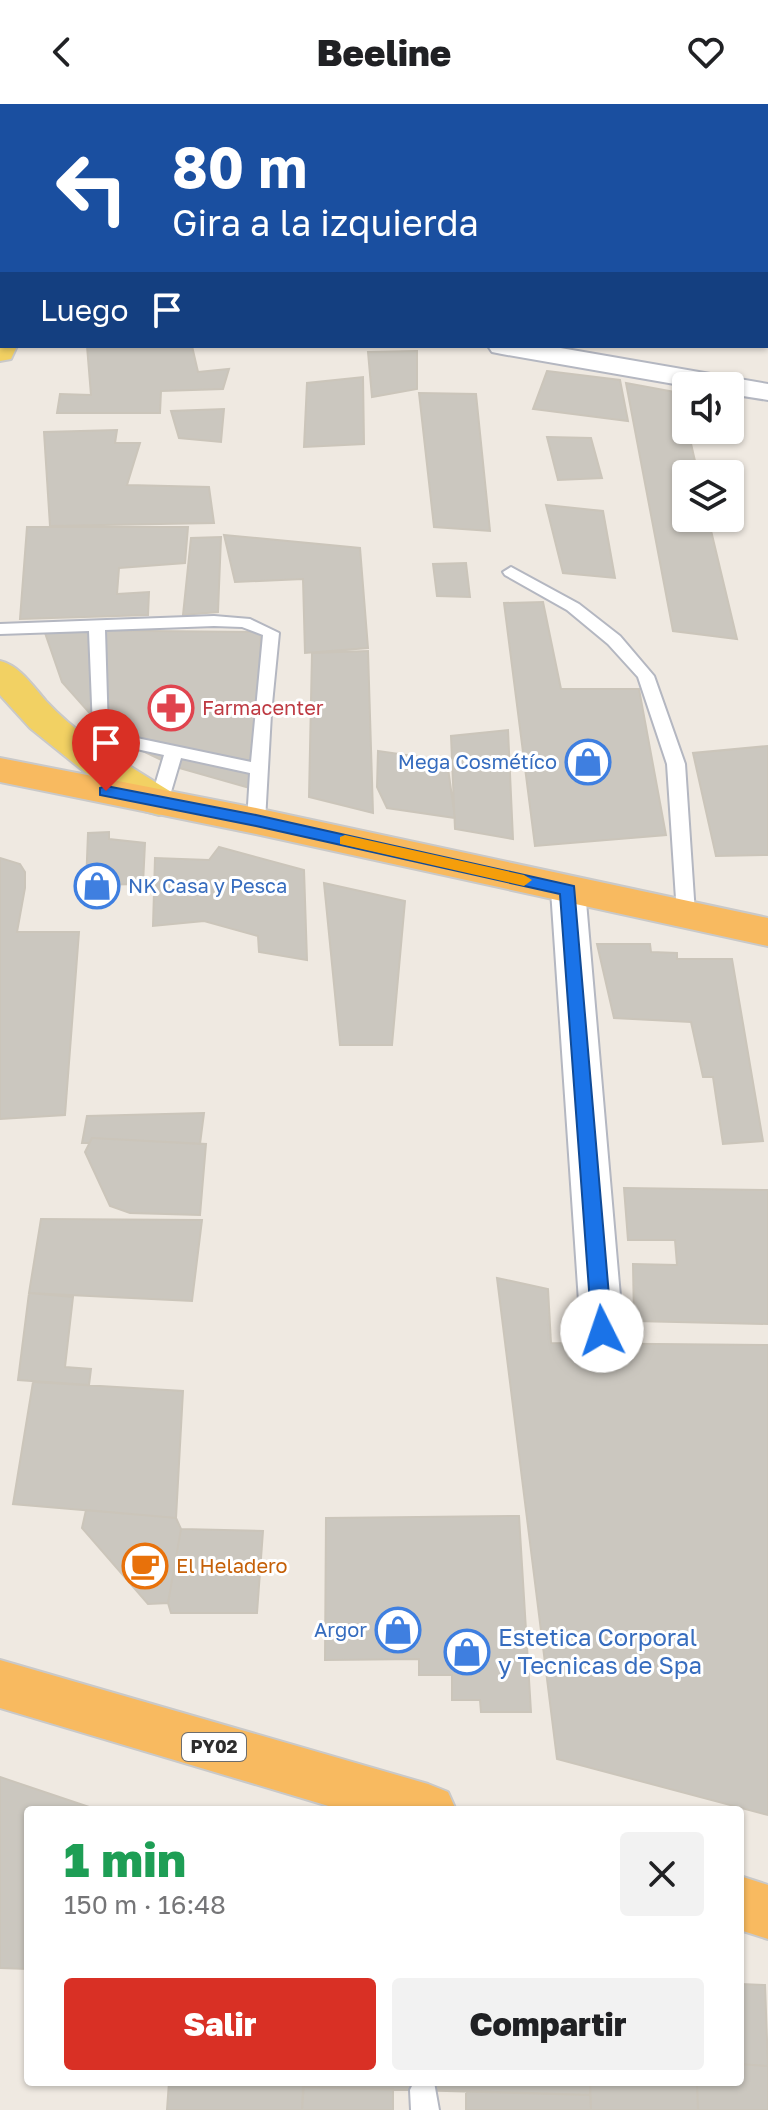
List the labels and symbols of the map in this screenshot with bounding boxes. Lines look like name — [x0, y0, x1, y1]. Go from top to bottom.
pharmacy icon: Farmacenter — [147, 684, 195, 732]
place label: Farmacenter — [202, 695, 324, 719]
pin — [72, 709, 140, 791]
shop icon: Mega Cosmétíco — [564, 738, 612, 786]
place label: Mega Cosmétíco — [398, 749, 557, 773]
shop icon: NK Casa y Pesca — [73, 862, 121, 910]
place label: NK Casa y Pesca — [128, 873, 287, 897]
position arrow — [560, 1289, 644, 1373]
cafe icon: El Heladero — [121, 1542, 169, 1590]
place label: El Heladero — [176, 1553, 288, 1577]
shop icon: Argor — [374, 1606, 422, 1654]
place label: Argor — [314, 1617, 367, 1641]
place label: Estetica Corporal y Tecnicas de Spa — [498, 1622, 702, 1679]
shop icon: Estetica Corporal y Tecnicas de Spa — [443, 1628, 491, 1676]
road number: PY02 — [182, 1733, 246, 1761]

